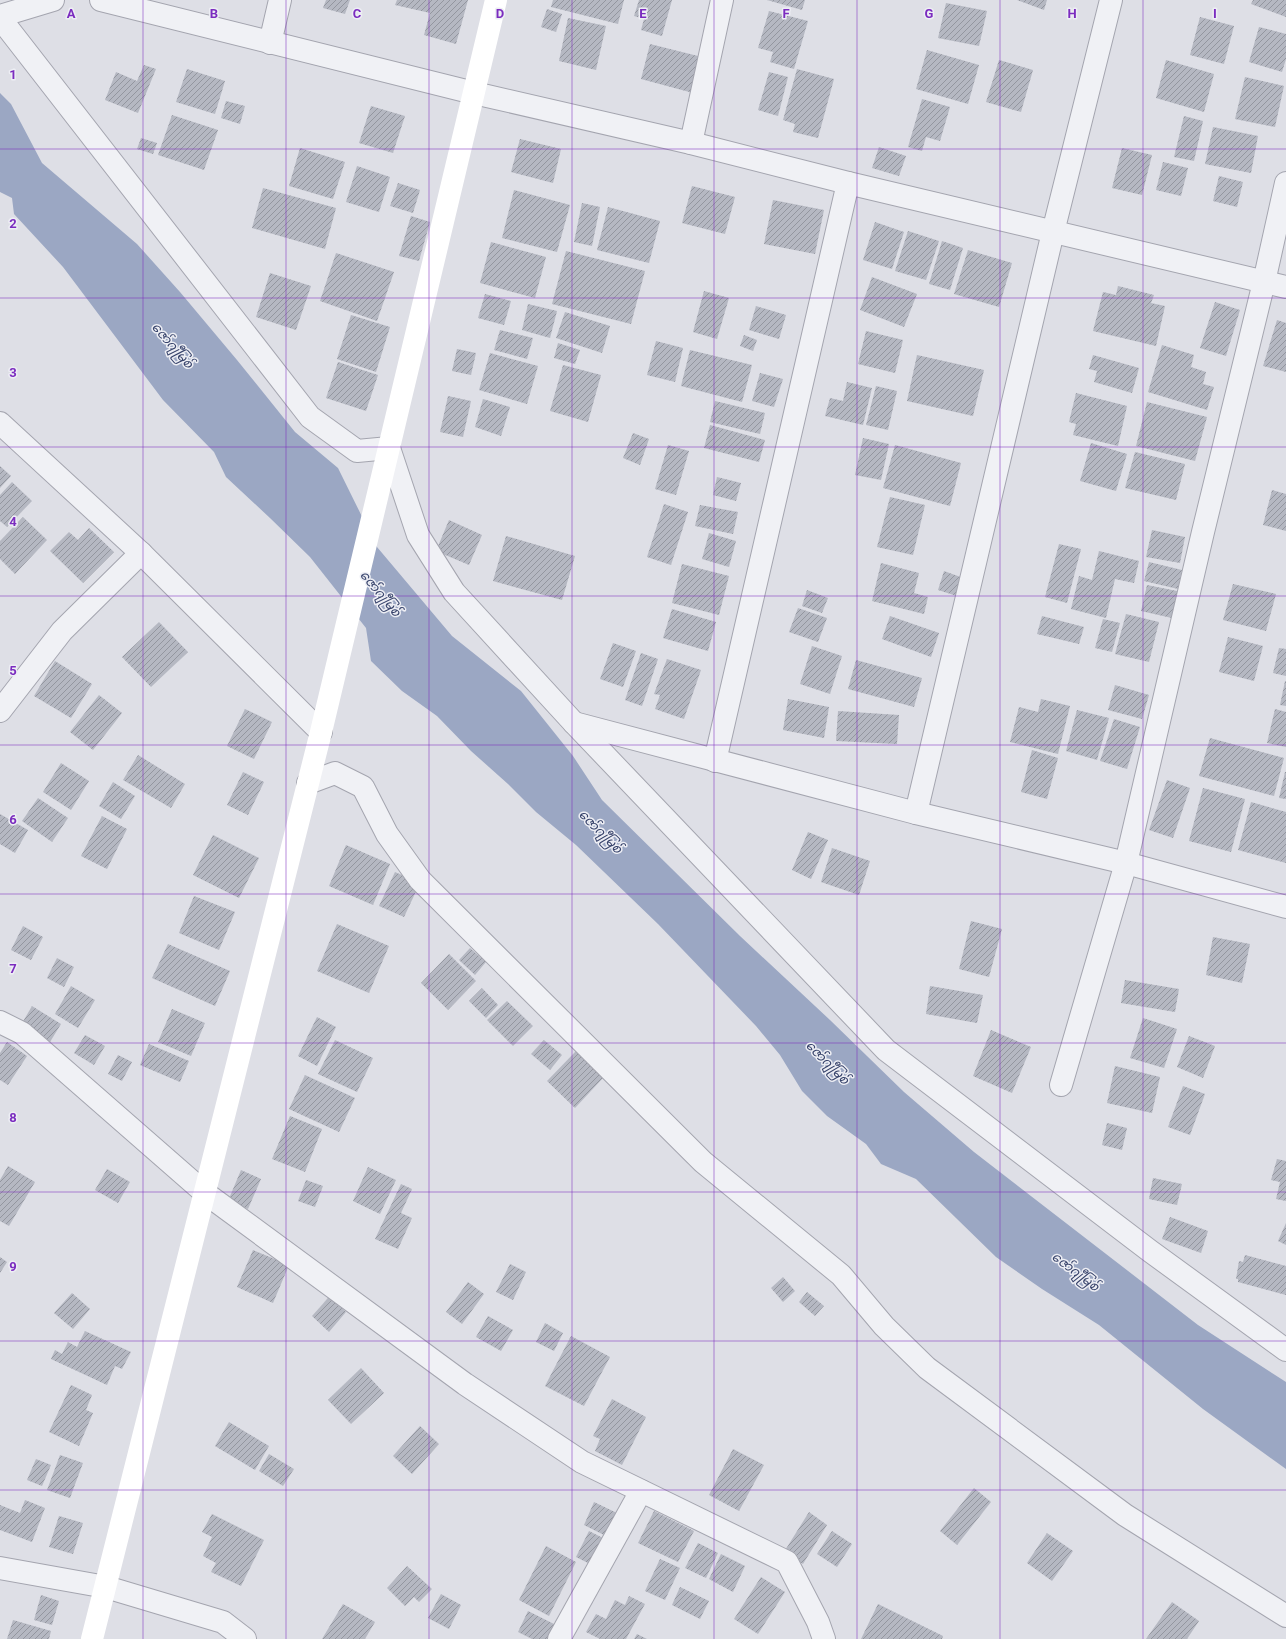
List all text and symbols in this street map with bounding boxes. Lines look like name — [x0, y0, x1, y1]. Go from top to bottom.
text: A — [67, 6, 76, 21]
text: B — [210, 6, 218, 21]
text: C — [353, 6, 362, 21]
text: D — [496, 6, 504, 21]
text: E — [639, 6, 647, 21]
text: F — [782, 6, 790, 21]
text: G — [925, 6, 934, 21]
text: H — [1067, 6, 1077, 21]
text: I — [1213, 6, 1217, 21]
text: 1 — [9, 67, 17, 82]
text: 2 — [9, 216, 17, 231]
water label: ဇော်ဂျီမြစ် — [146, 318, 199, 375]
text: 3 — [9, 365, 17, 380]
text: 4 — [9, 514, 17, 529]
water label: ဇော်ဂျီမြစ် — [354, 566, 407, 623]
text: 5 — [9, 663, 17, 678]
water label: ဇော်ဂျီမြစ် — [573, 805, 628, 860]
text: 6 — [9, 812, 17, 827]
text: 7 — [9, 961, 17, 976]
water label: ဇော်ဂျီမြစ် — [800, 1036, 855, 1091]
text: 8 — [9, 1110, 17, 1125]
water label: ဇော်ဂျီမြစ် — [1047, 1247, 1105, 1298]
text: 9 — [9, 1259, 17, 1274]

